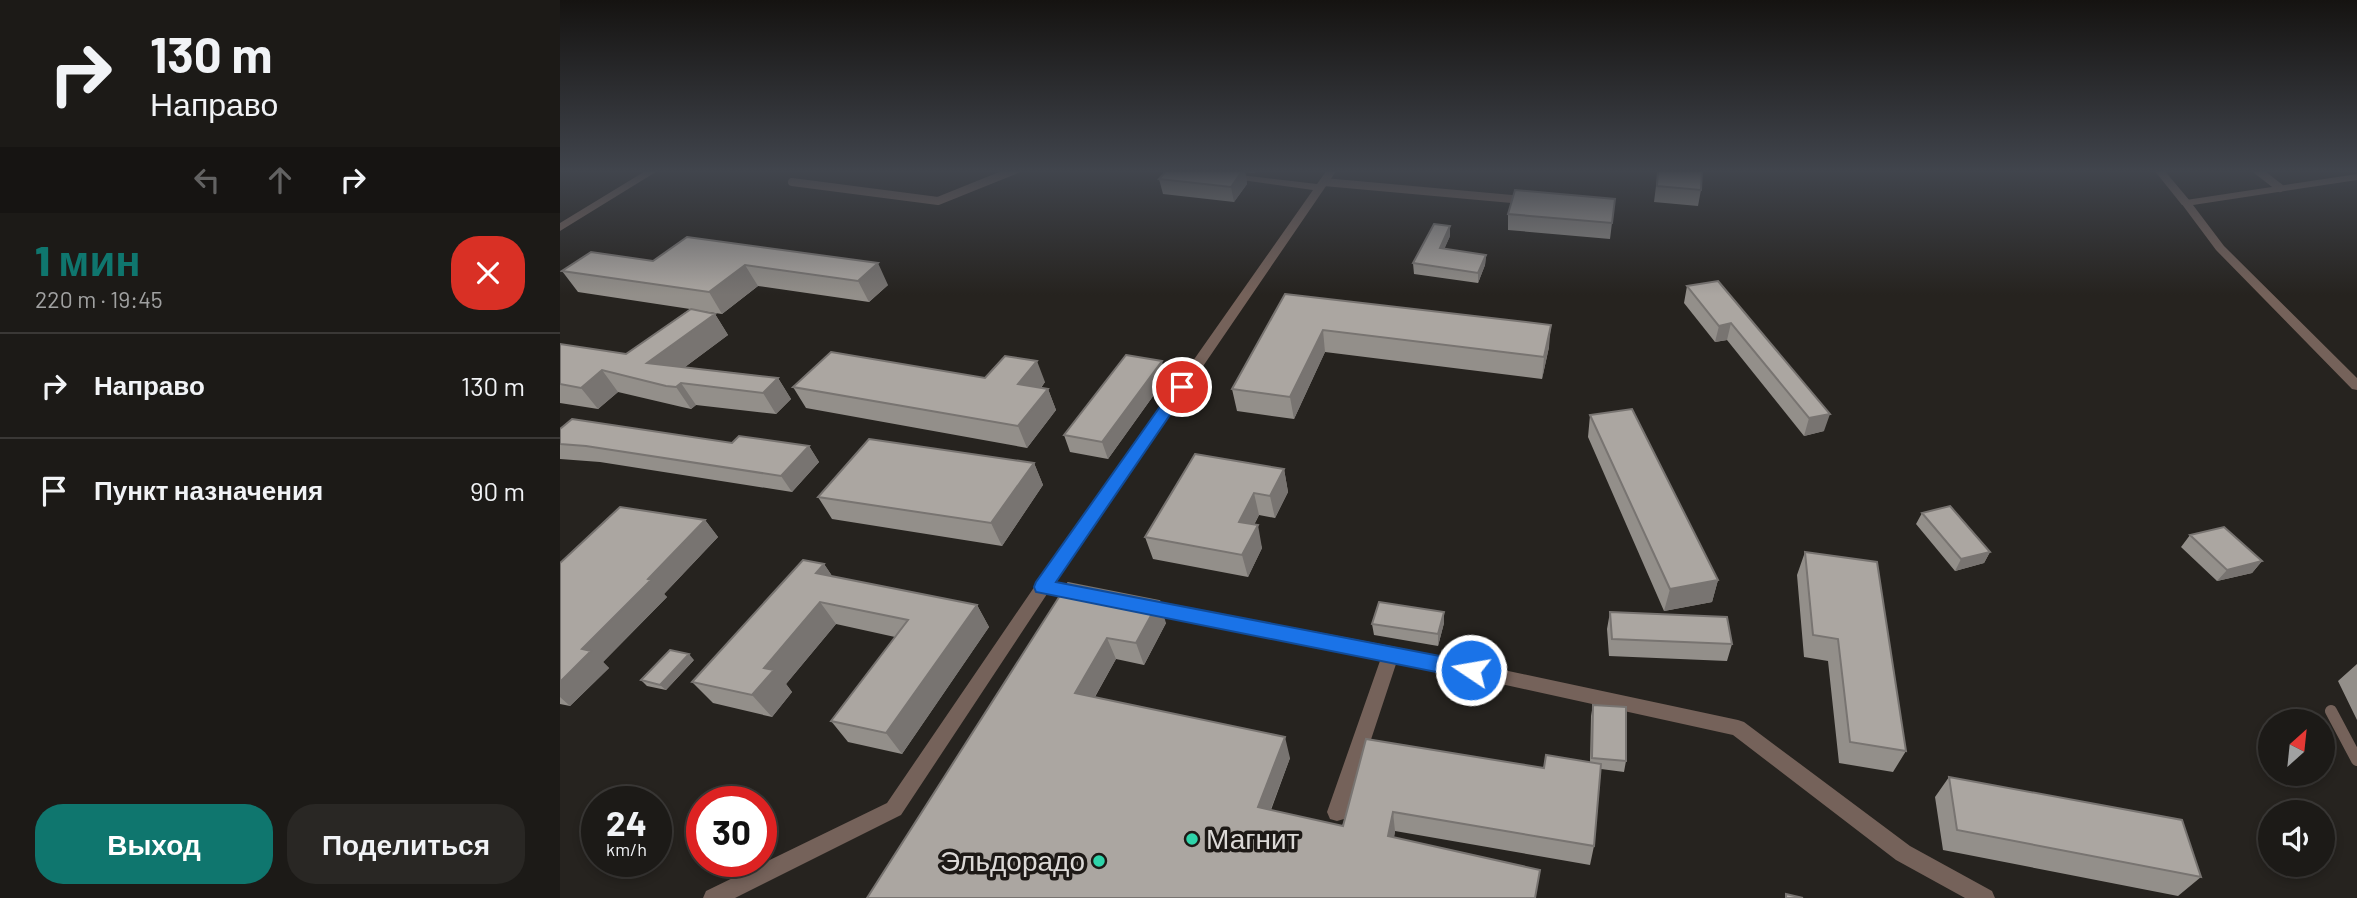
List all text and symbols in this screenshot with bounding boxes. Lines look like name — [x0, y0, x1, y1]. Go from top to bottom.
text: 130 m — [150, 24, 272, 83]
icon: right — [35, 28, 126, 119]
text: Направо — [150, 84, 278, 122]
icon: left — [188, 161, 226, 199]
icon: ahead — [261, 161, 299, 199]
icon: right — [334, 161, 372, 199]
text: 1 мин — [35, 234, 141, 284]
button: close — [451, 236, 525, 310]
text: 220 m · 19:45 — [35, 285, 163, 313]
pin — [1152, 357, 1212, 417]
icon: right — [35, 367, 73, 405]
icon: arrive — [1163, 368, 1201, 406]
text: Направо — [94, 369, 205, 400]
text: 130 m — [461, 370, 525, 401]
icon: arrive — [35, 472, 73, 510]
text: Пункт назначения — [94, 474, 323, 505]
text: 90 m — [470, 475, 525, 506]
position arrow — [1434, 633, 1508, 707]
north arrow — [2258, 709, 2334, 786]
map controls — [2258, 709, 2335, 877]
speed limit sign: 30 — [686, 786, 777, 877]
button: sound — [2258, 800, 2335, 877]
text: 24 — [606, 801, 647, 843]
button: Выход — [35, 804, 273, 884]
button: Поделиться — [287, 804, 525, 884]
place label: Магнит — [1206, 821, 1300, 855]
marker: Магнит — [1184, 831, 1200, 847]
text: km/h — [606, 838, 647, 860]
place label: Эльдорадо — [940, 843, 1085, 877]
marker: Эльдорадо — [1091, 853, 1107, 869]

